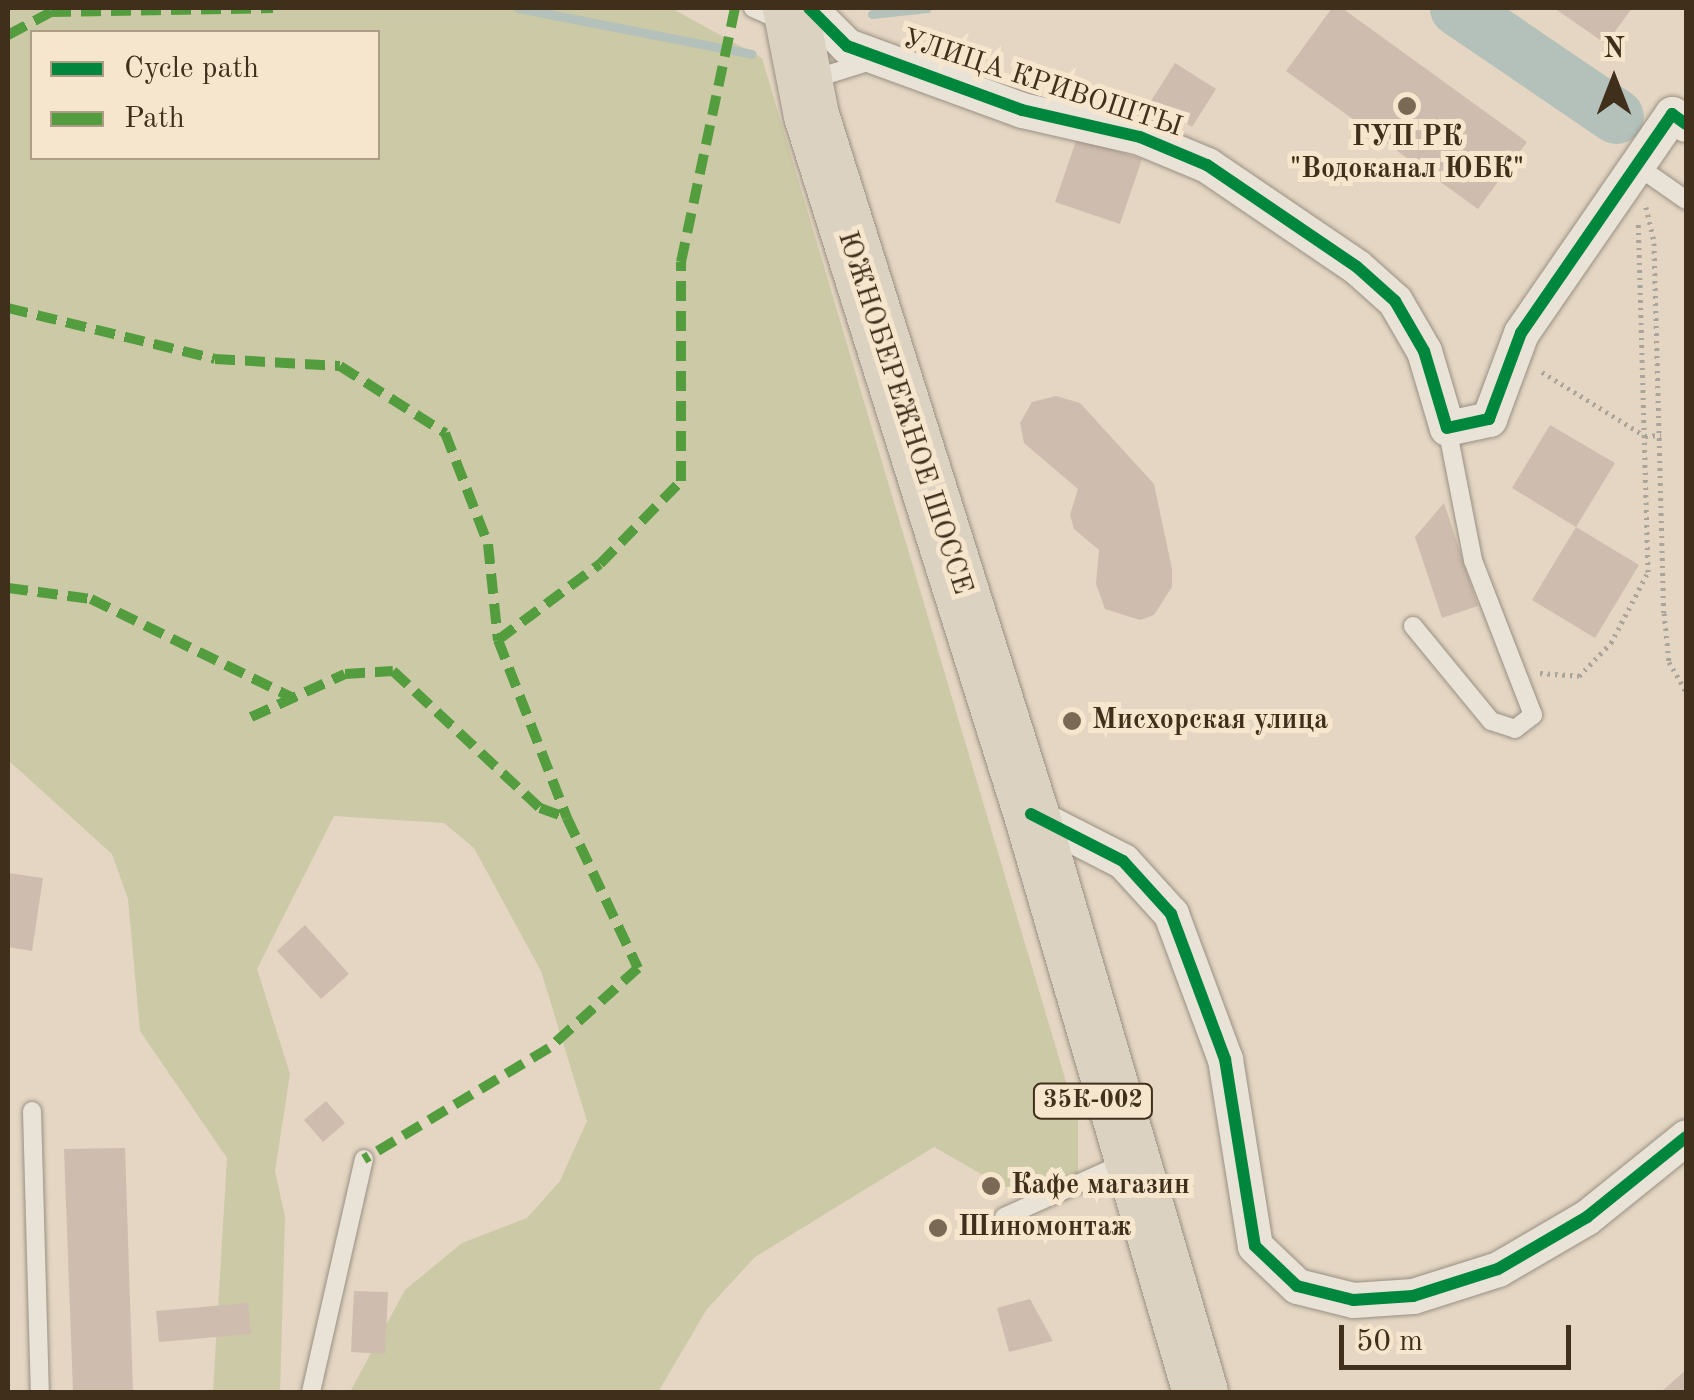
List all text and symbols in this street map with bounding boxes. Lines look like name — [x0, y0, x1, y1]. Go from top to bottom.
street label: УЛИЦА КРИВОШТЫ — [898, 23, 1186, 145]
legend — [30, 30, 380, 160]
north arrow — [1564, 30, 1664, 130]
text: N — [1603, 36, 1625, 64]
text: Cycle path — [124, 54, 259, 84]
marker: ГУП РК "Водоканал ЮБК" — [1396, 95, 1418, 117]
text: Path — [124, 104, 185, 134]
place label: ГУП РК "Водоканал ЮБК" — [1290, 121, 1524, 187]
street label: ЮЖНОБЕРЕЖНОЕ ШОССЕ — [829, 227, 979, 599]
place label: Мисхорская улица — [1092, 704, 1328, 738]
marker: Мисхорская улица — [1061, 710, 1083, 732]
road number: 35К-002 — [1030, 1081, 1156, 1121]
place label: Кафе магазин — [1011, 1169, 1190, 1203]
marker: Кафе магазин — [980, 1175, 1002, 1197]
place label: Шиномонтаж — [958, 1211, 1132, 1245]
marker: Шиномонтаж — [927, 1217, 949, 1239]
scale bar — [1344, 1305, 1576, 1367]
text: 50 m — [1356, 1327, 1423, 1357]

